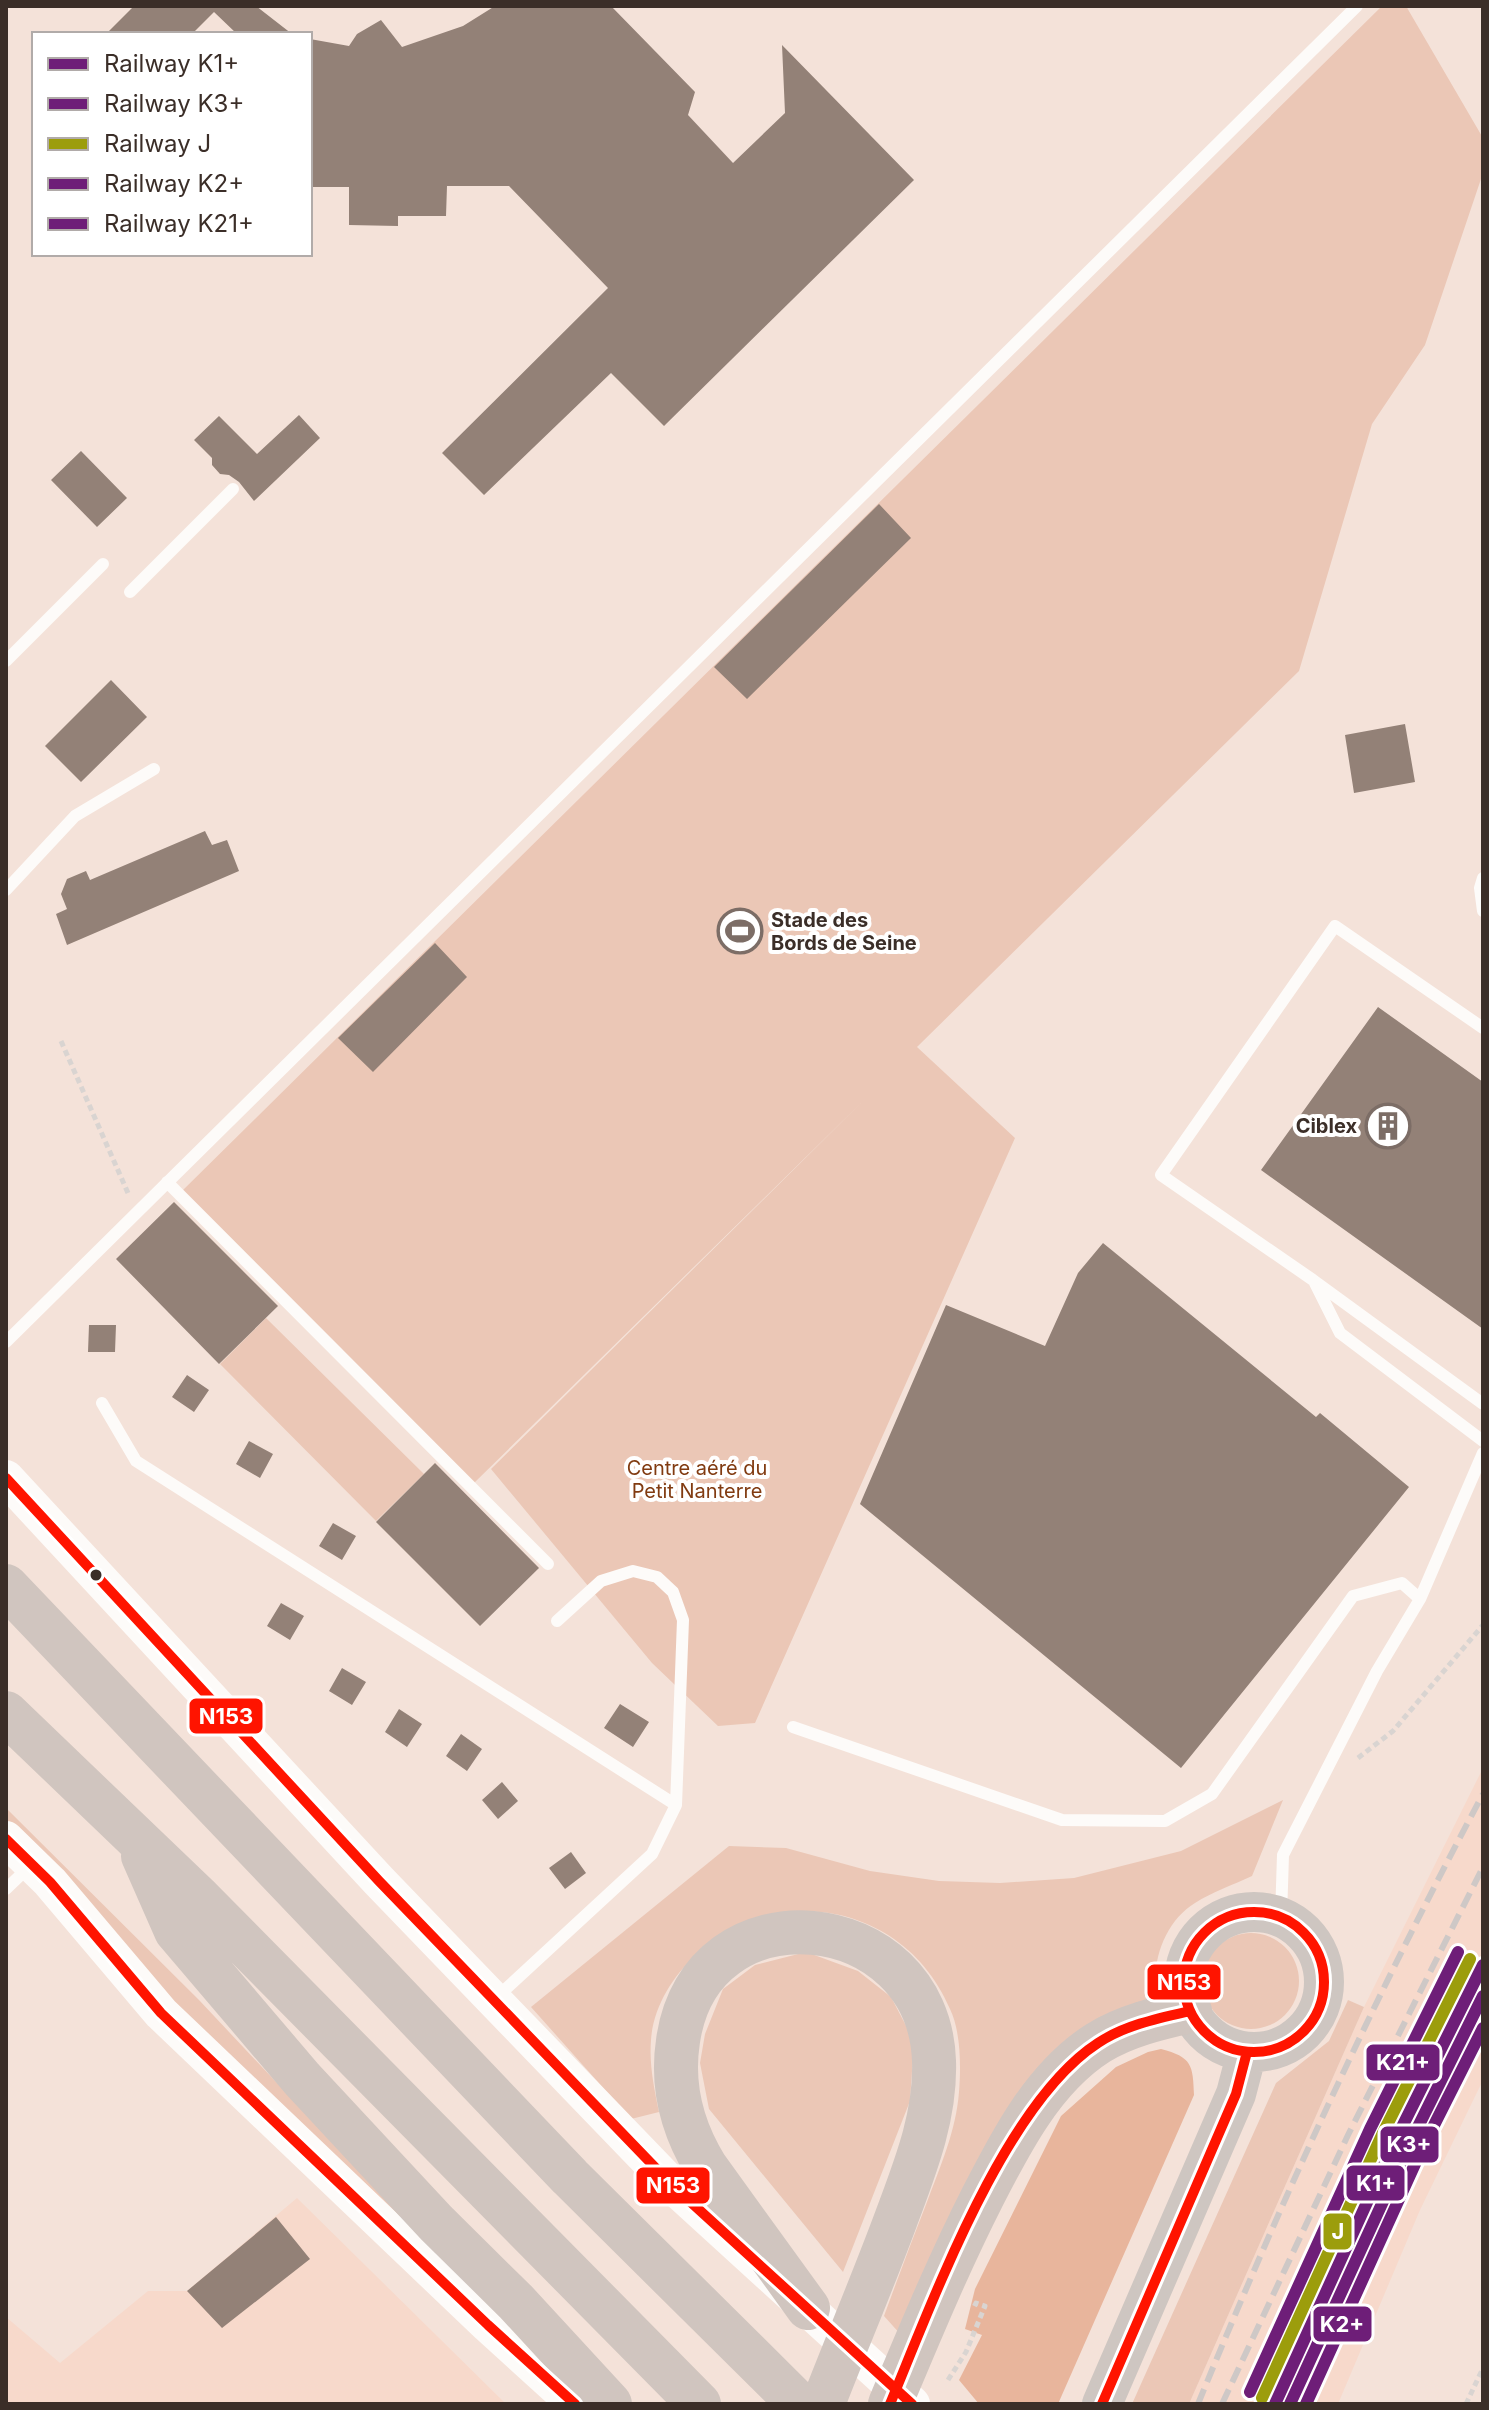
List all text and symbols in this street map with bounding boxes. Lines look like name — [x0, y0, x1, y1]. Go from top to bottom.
legend — [32, 32, 312, 256]
text: Railway K1+ — [104, 49, 239, 78]
text: Railway K3+ — [104, 89, 244, 118]
text: Railway J — [104, 129, 211, 158]
text: Railway K2+ — [104, 169, 244, 198]
text: Railway K21+ — [104, 209, 254, 238]
sports icon: Stade des Bords de Seine — [716, 907, 764, 955]
place label: Stade des Bords de Seine — [771, 908, 917, 955]
building icon: Ciblex — [1364, 1102, 1412, 1150]
place label: Ciblex — [1296, 1114, 1357, 1138]
park label: Centre aéré du Petit Nanterre — [627, 1456, 767, 1503]
unlabelled marker — [88, 1567, 104, 1583]
line badge: N153 — [188, 1697, 264, 1735]
text: N153 — [199, 1703, 253, 1729]
line badge: N153 — [1146, 1963, 1222, 2001]
text: N153 — [1157, 1969, 1211, 1995]
line badge: K21+ — [1365, 2043, 1441, 2082]
text: K21+ — [1376, 2049, 1430, 2075]
line badge: K3+ — [1379, 2125, 1440, 2164]
text: K3+ — [1387, 2131, 1431, 2157]
line badge: K1+ — [1345, 2164, 1406, 2202]
line badge: N153 — [635, 2166, 711, 2205]
text: K1+ — [1356, 2170, 1396, 2196]
text: N153 — [646, 2172, 700, 2198]
line badge: J — [1322, 2212, 1353, 2251]
text: J — [1332, 2218, 1344, 2244]
line badge: K2+ — [1312, 2305, 1373, 2343]
text: K2+ — [1320, 2311, 1364, 2337]

